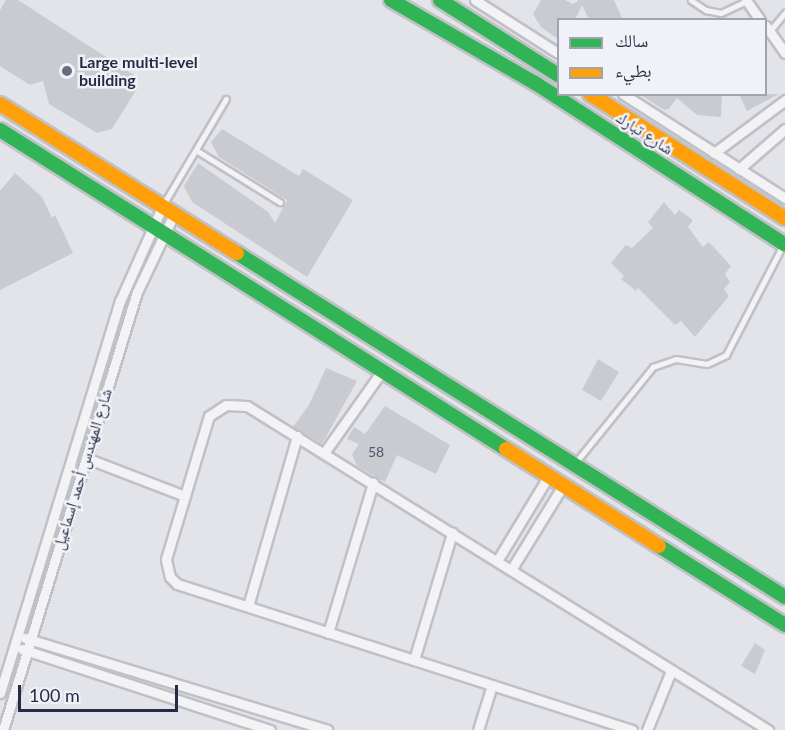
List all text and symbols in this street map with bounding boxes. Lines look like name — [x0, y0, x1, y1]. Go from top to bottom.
legend — [557, 18, 767, 96]
text: سالك — [615, 29, 648, 51]
place label: Large multi-level building — [79, 52, 198, 90]
text: بطيء — [615, 59, 652, 81]
marker: Large multi-level building — [60, 64, 74, 78]
street label: شارع تبارك — [613, 108, 677, 158]
street label: شارع المهندس أحمد إسماعيل — [48, 386, 116, 552]
house number: 58 — [368, 444, 384, 460]
scale bar — [21, 673, 182, 711]
text: 100 m — [29, 684, 80, 706]

